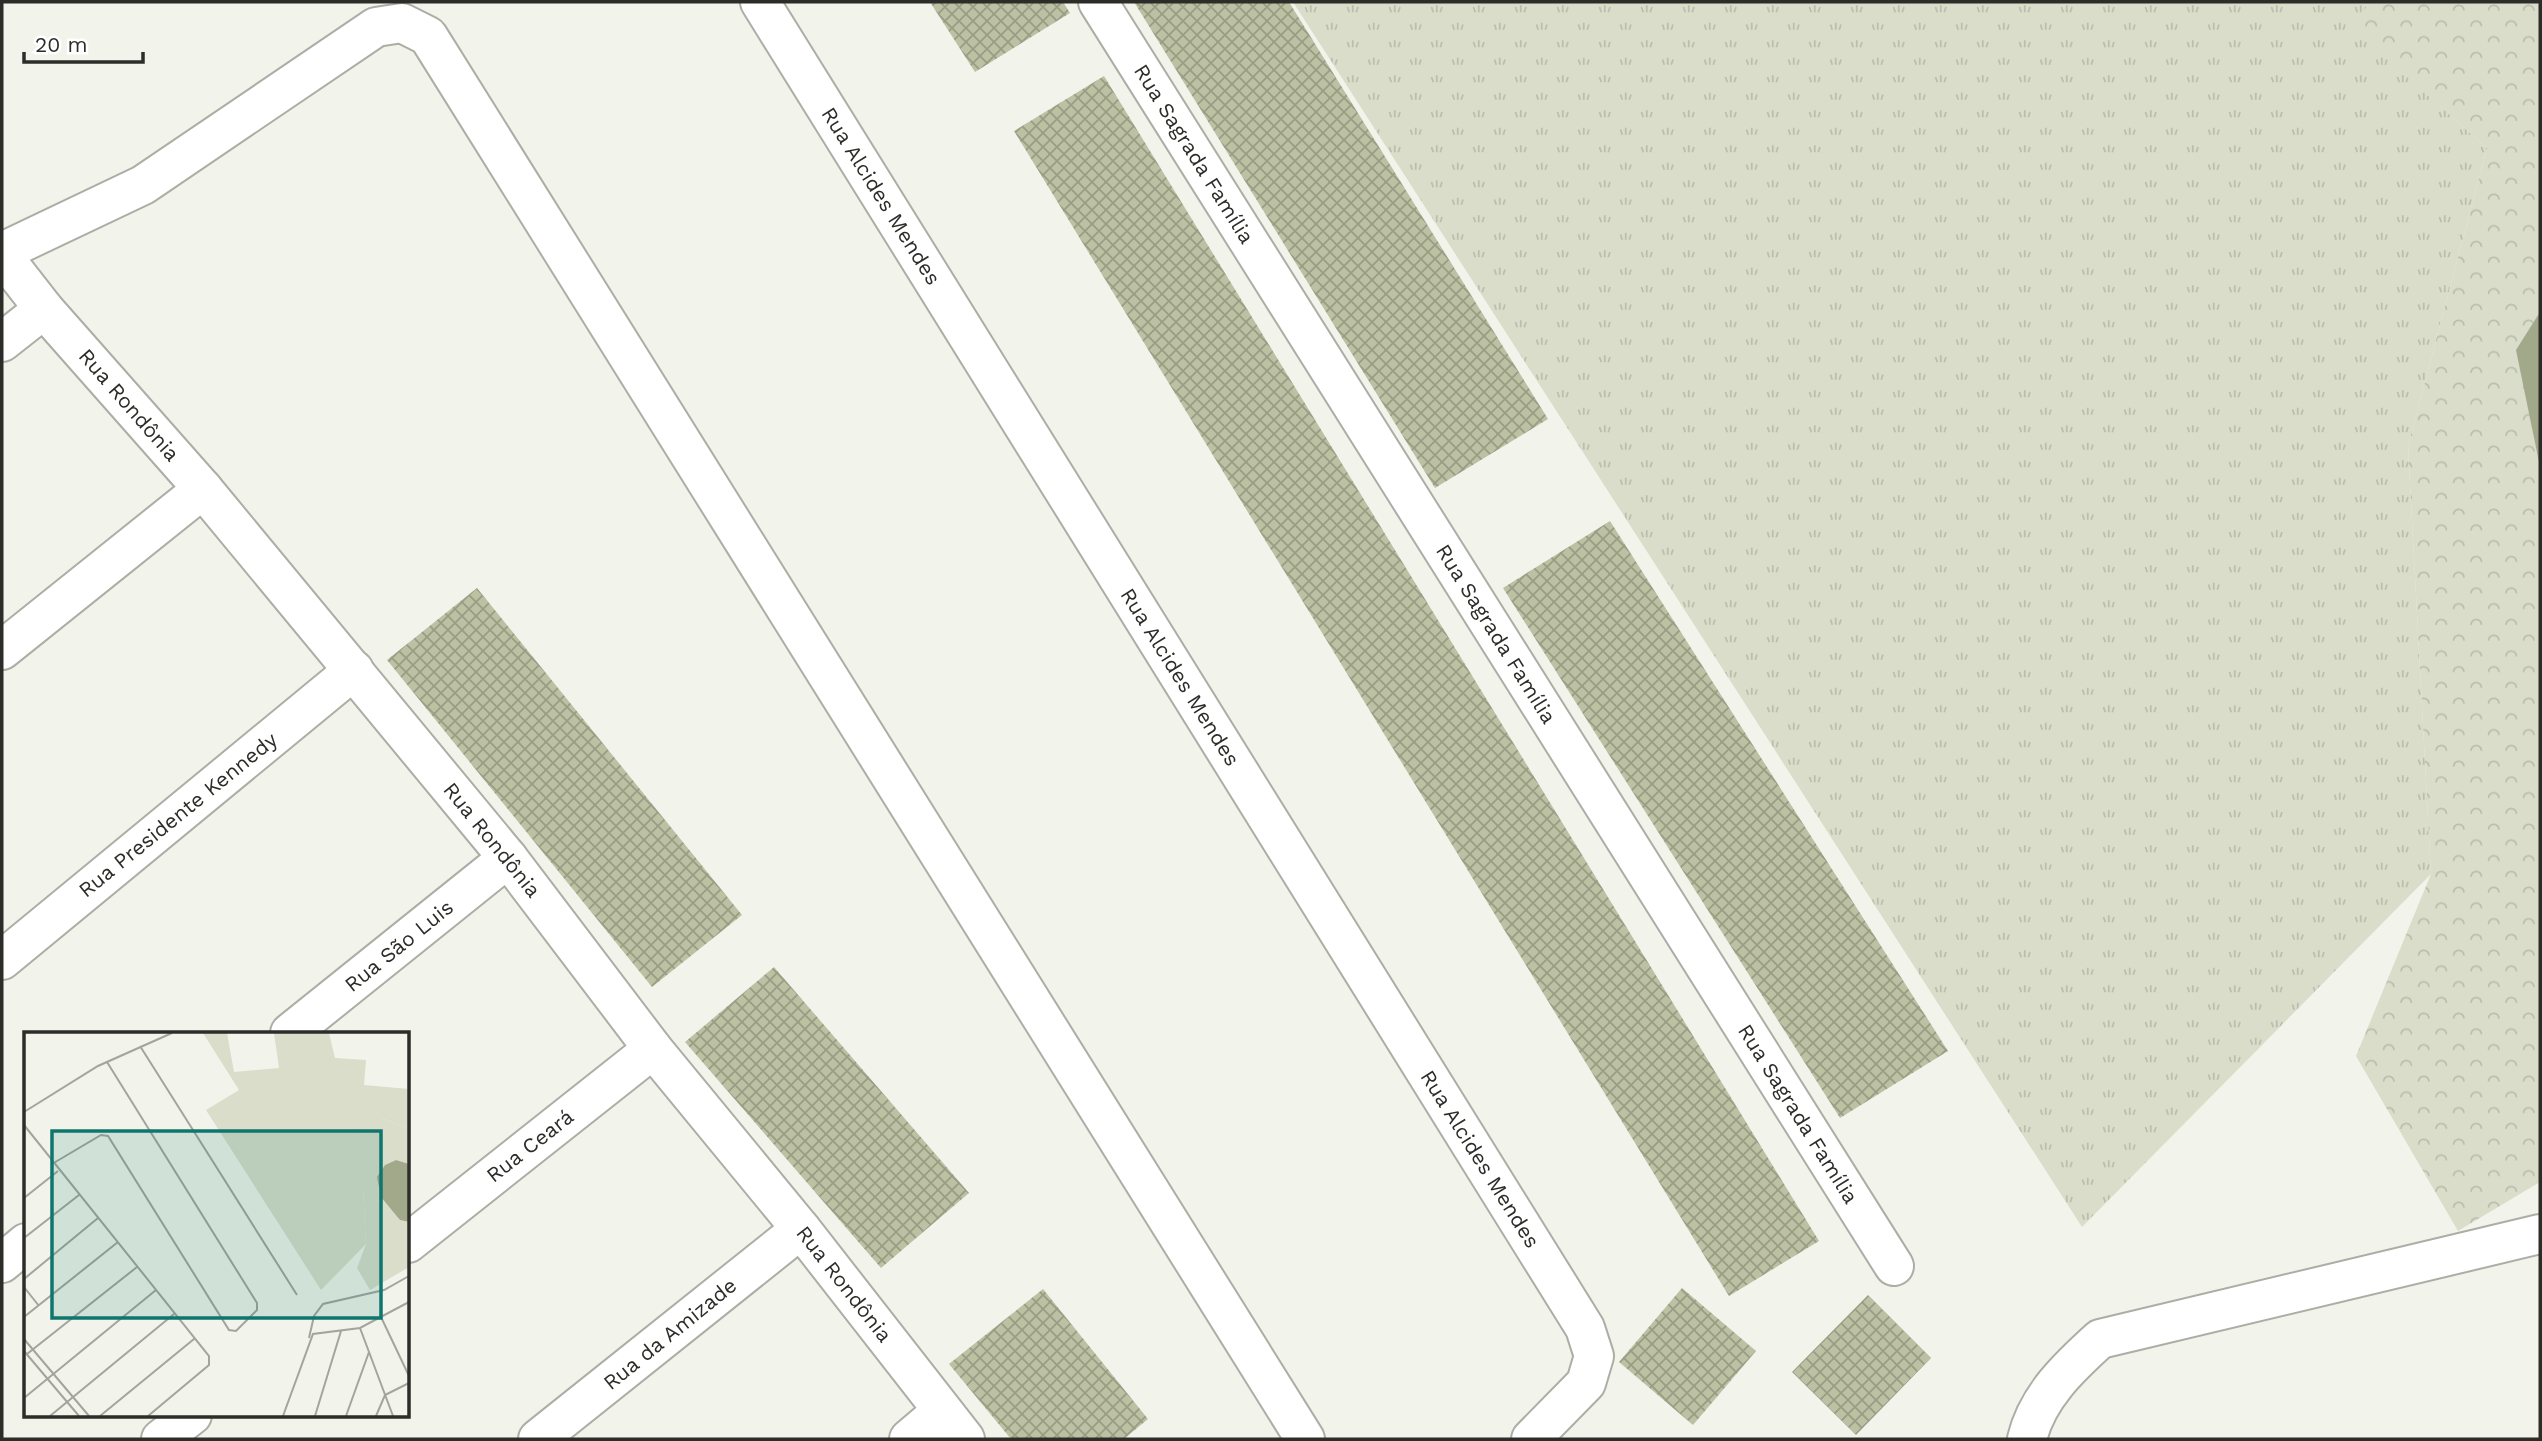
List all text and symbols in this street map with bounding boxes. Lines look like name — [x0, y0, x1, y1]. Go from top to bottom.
scale bar — [24, 21, 144, 65]
text: 20 m — [35, 32, 87, 57]
street label: Rua Sagrada Família — [1129, 60, 1260, 248]
street label: Rua Alcides Mendes — [817, 102, 946, 289]
street label: Rua Rondônia — [74, 343, 185, 466]
street label: Rua Sagrada Família — [1431, 540, 1562, 728]
street label: Rua Alcides Mendes — [1116, 583, 1245, 770]
street label: Rua Presidente Kennedy — [73, 727, 282, 902]
street label: Rua Rondônia — [438, 777, 546, 902]
street label: Rua São Luis — [339, 894, 458, 997]
street label: Rua Sagrada Família — [1733, 1020, 1864, 1208]
inset map — [24, 1032, 410, 1416]
street label: Rua Alcides Mendes — [1416, 1065, 1545, 1252]
street label: Rua Ceará — [481, 1104, 578, 1187]
street label: Rua Rondônia — [791, 1221, 898, 1347]
street label: Rua da Amizade — [598, 1272, 741, 1395]

